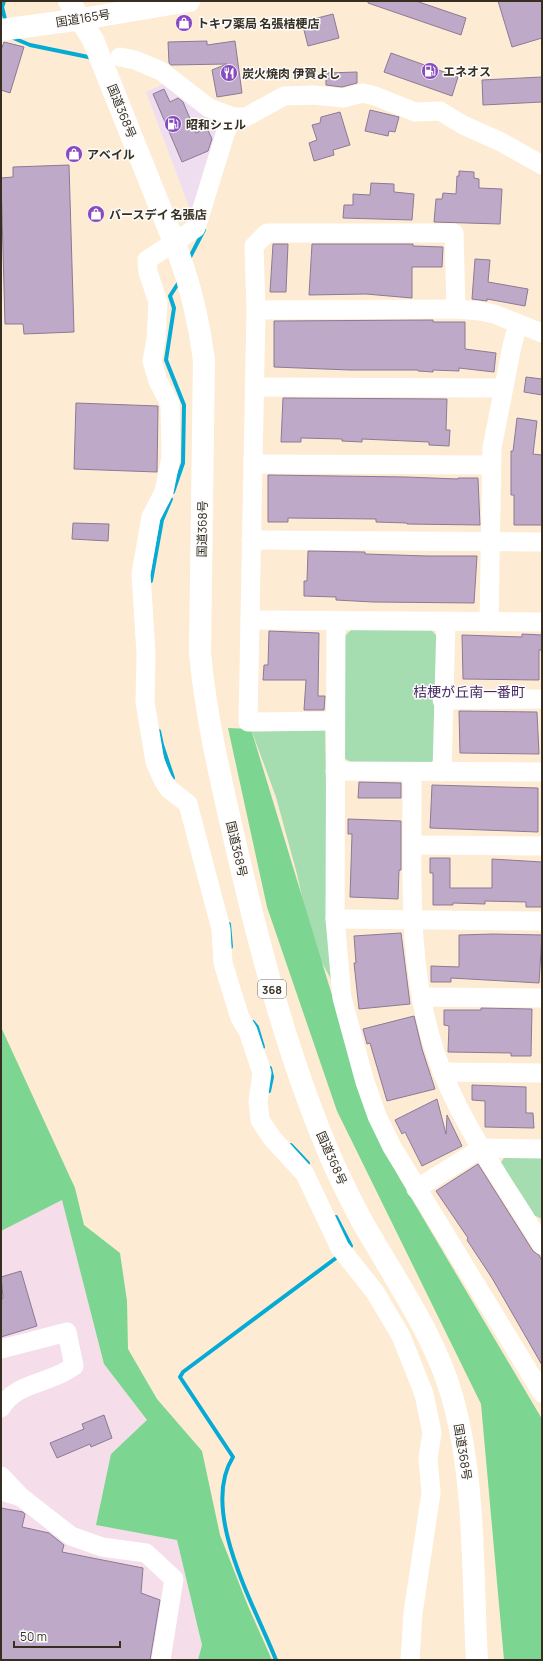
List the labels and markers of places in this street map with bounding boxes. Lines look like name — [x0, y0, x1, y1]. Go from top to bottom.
shop icon: トキワ薬局 名張桔梗店 — [174, 13, 194, 33]
place label: トキワ薬局 名張桔梗店 — [197, 15, 319, 32]
fuel station icon: エネオス — [420, 61, 440, 81]
restaurant icon: 炭火焼肉 伊賀よし — [219, 63, 239, 83]
place label: エネオス — [443, 63, 491, 80]
place label: 炭火焼肉 伊賀よし — [242, 65, 340, 82]
fuel station icon: 昭和シェル — [163, 114, 183, 134]
place label: 昭和シェル — [186, 116, 246, 133]
shop icon: アベイル — [64, 144, 84, 164]
place label: アベイル — [87, 146, 135, 163]
shop icon: バースデイ 名張店 — [86, 204, 106, 224]
place label: バースデイ 名張店 — [109, 206, 207, 223]

